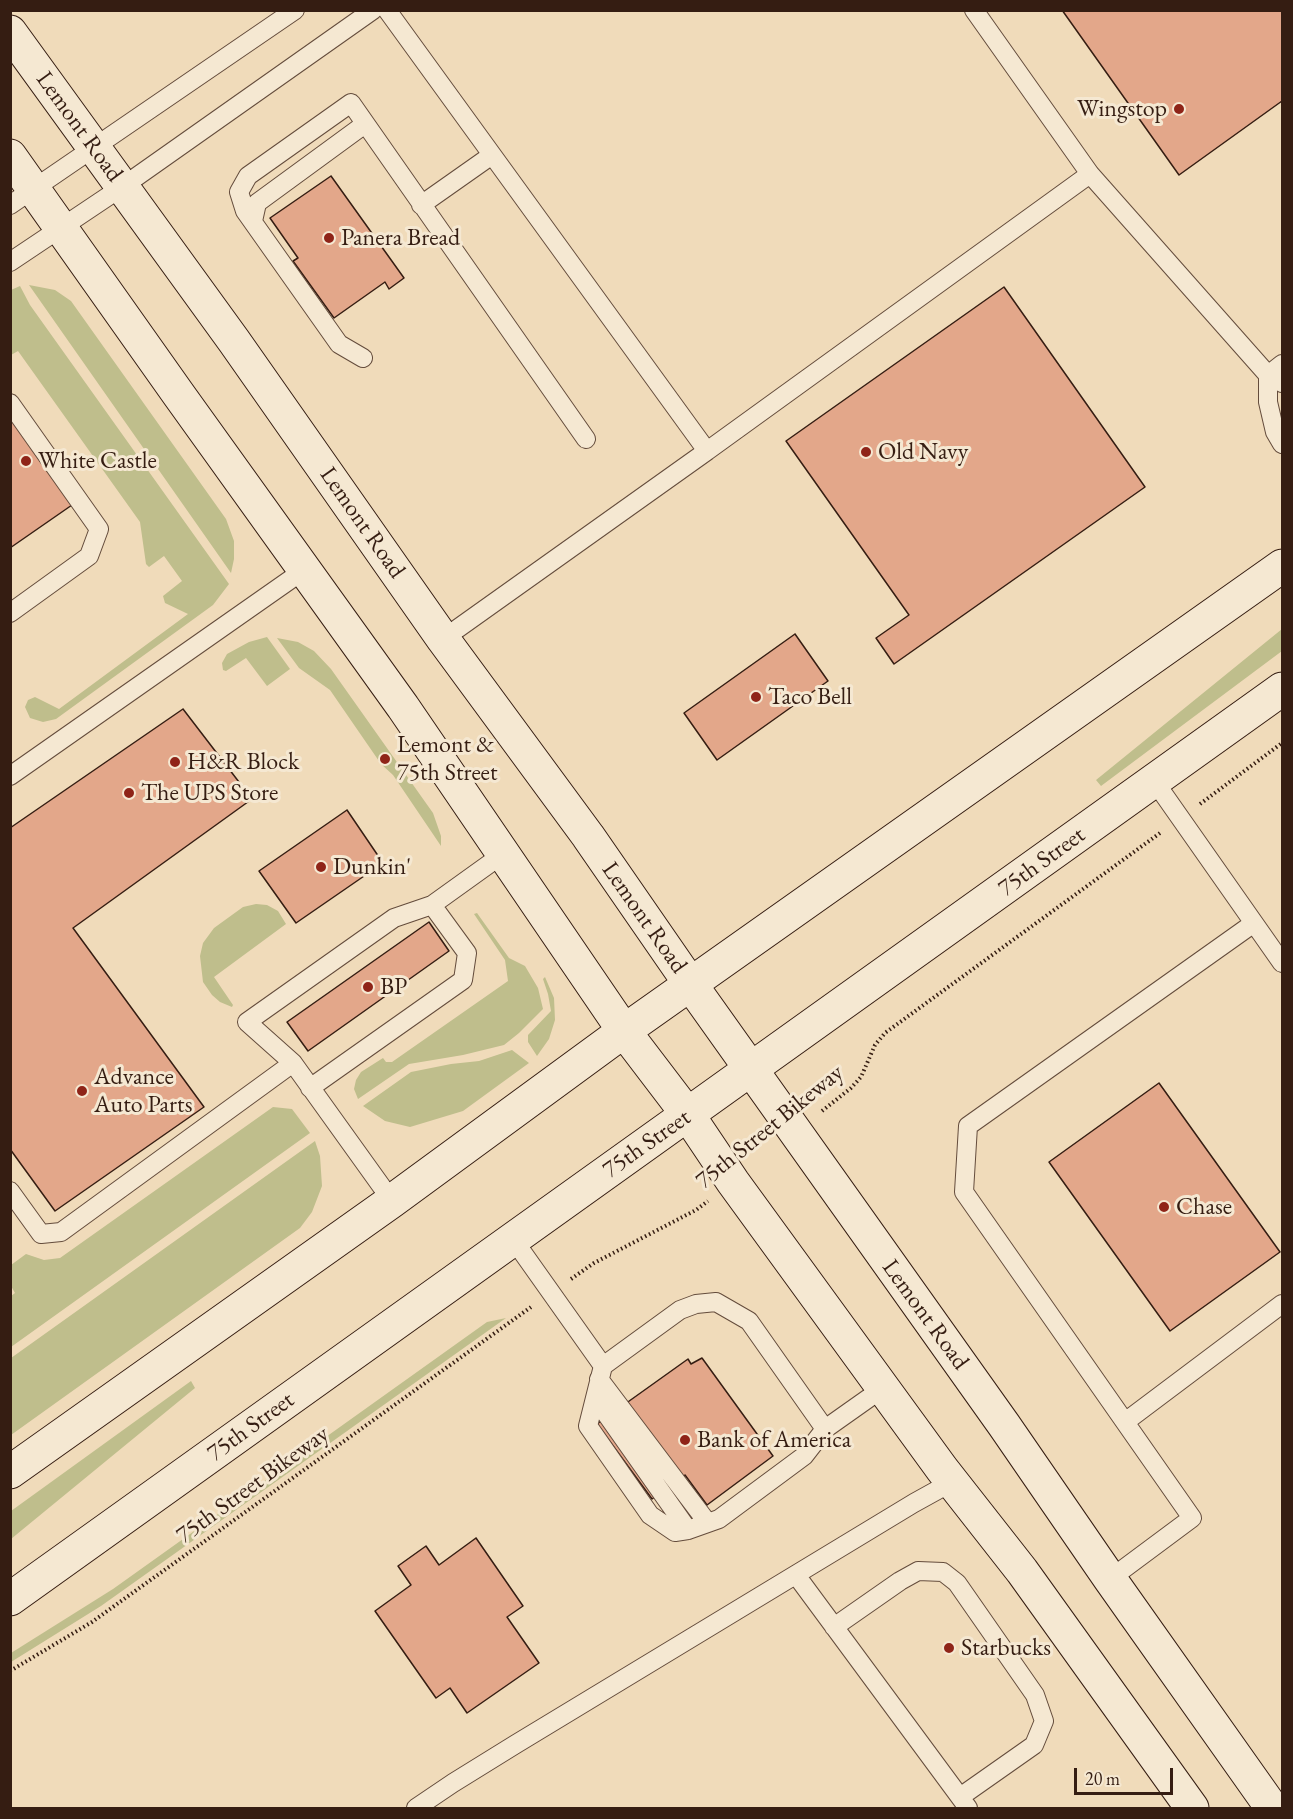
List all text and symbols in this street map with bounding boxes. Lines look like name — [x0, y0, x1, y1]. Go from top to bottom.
street label: Lemont Road — [29, 66, 129, 188]
place label: Wingstop — [1077, 95, 1167, 123]
marker: Wingstop — [1172, 102, 1186, 116]
place label: Panera Bread — [341, 224, 460, 252]
marker: Panera Bread — [322, 231, 336, 245]
place label: Old Navy — [878, 438, 968, 466]
marker: Old Navy — [859, 445, 873, 459]
place label: White Castle — [38, 447, 157, 475]
marker: White Castle — [19, 454, 33, 468]
street label: Lemont Road — [313, 462, 411, 584]
place label: Taco Bell — [768, 683, 852, 711]
marker: Taco Bell — [749, 690, 763, 704]
place label: Lemont & 75th Street — [397, 731, 497, 787]
place label: H&R Block — [187, 748, 299, 776]
marker: Lemont & 75th Street — [378, 752, 392, 766]
marker: H&R Block — [168, 755, 182, 769]
place label: The UPS Store — [141, 779, 278, 807]
marker: The UPS Store — [122, 786, 136, 800]
street label: 75th Street — [993, 821, 1091, 903]
place label: Dunkin' — [333, 853, 411, 881]
street label: Lemont Road — [595, 857, 693, 979]
marker: Dunkin' — [314, 860, 328, 874]
place label: BP — [380, 973, 407, 1001]
marker: BP — [361, 980, 375, 994]
street label: 75th Street Bikeway — [690, 1059, 850, 1195]
place label: Advance Auto Parts — [94, 1063, 192, 1119]
marker: Advance Auto Parts — [75, 1084, 89, 1098]
street label: 75th Street — [598, 1103, 696, 1185]
place label: Chase — [1176, 1193, 1232, 1221]
marker: Chase — [1157, 1200, 1171, 1214]
street label: Lemont Road — [875, 1254, 975, 1376]
street label: 75th Street — [202, 1386, 300, 1468]
street label: 75th Street Bikeway — [171, 1420, 335, 1550]
place label: Bank of America — [697, 1426, 851, 1454]
marker: Bank of America — [678, 1433, 692, 1447]
place label: Starbucks — [961, 1634, 1051, 1662]
marker: Starbucks — [942, 1641, 956, 1655]
scale bar — [1077, 1756, 1176, 1794]
text: 20 m — [1085, 1767, 1120, 1790]

